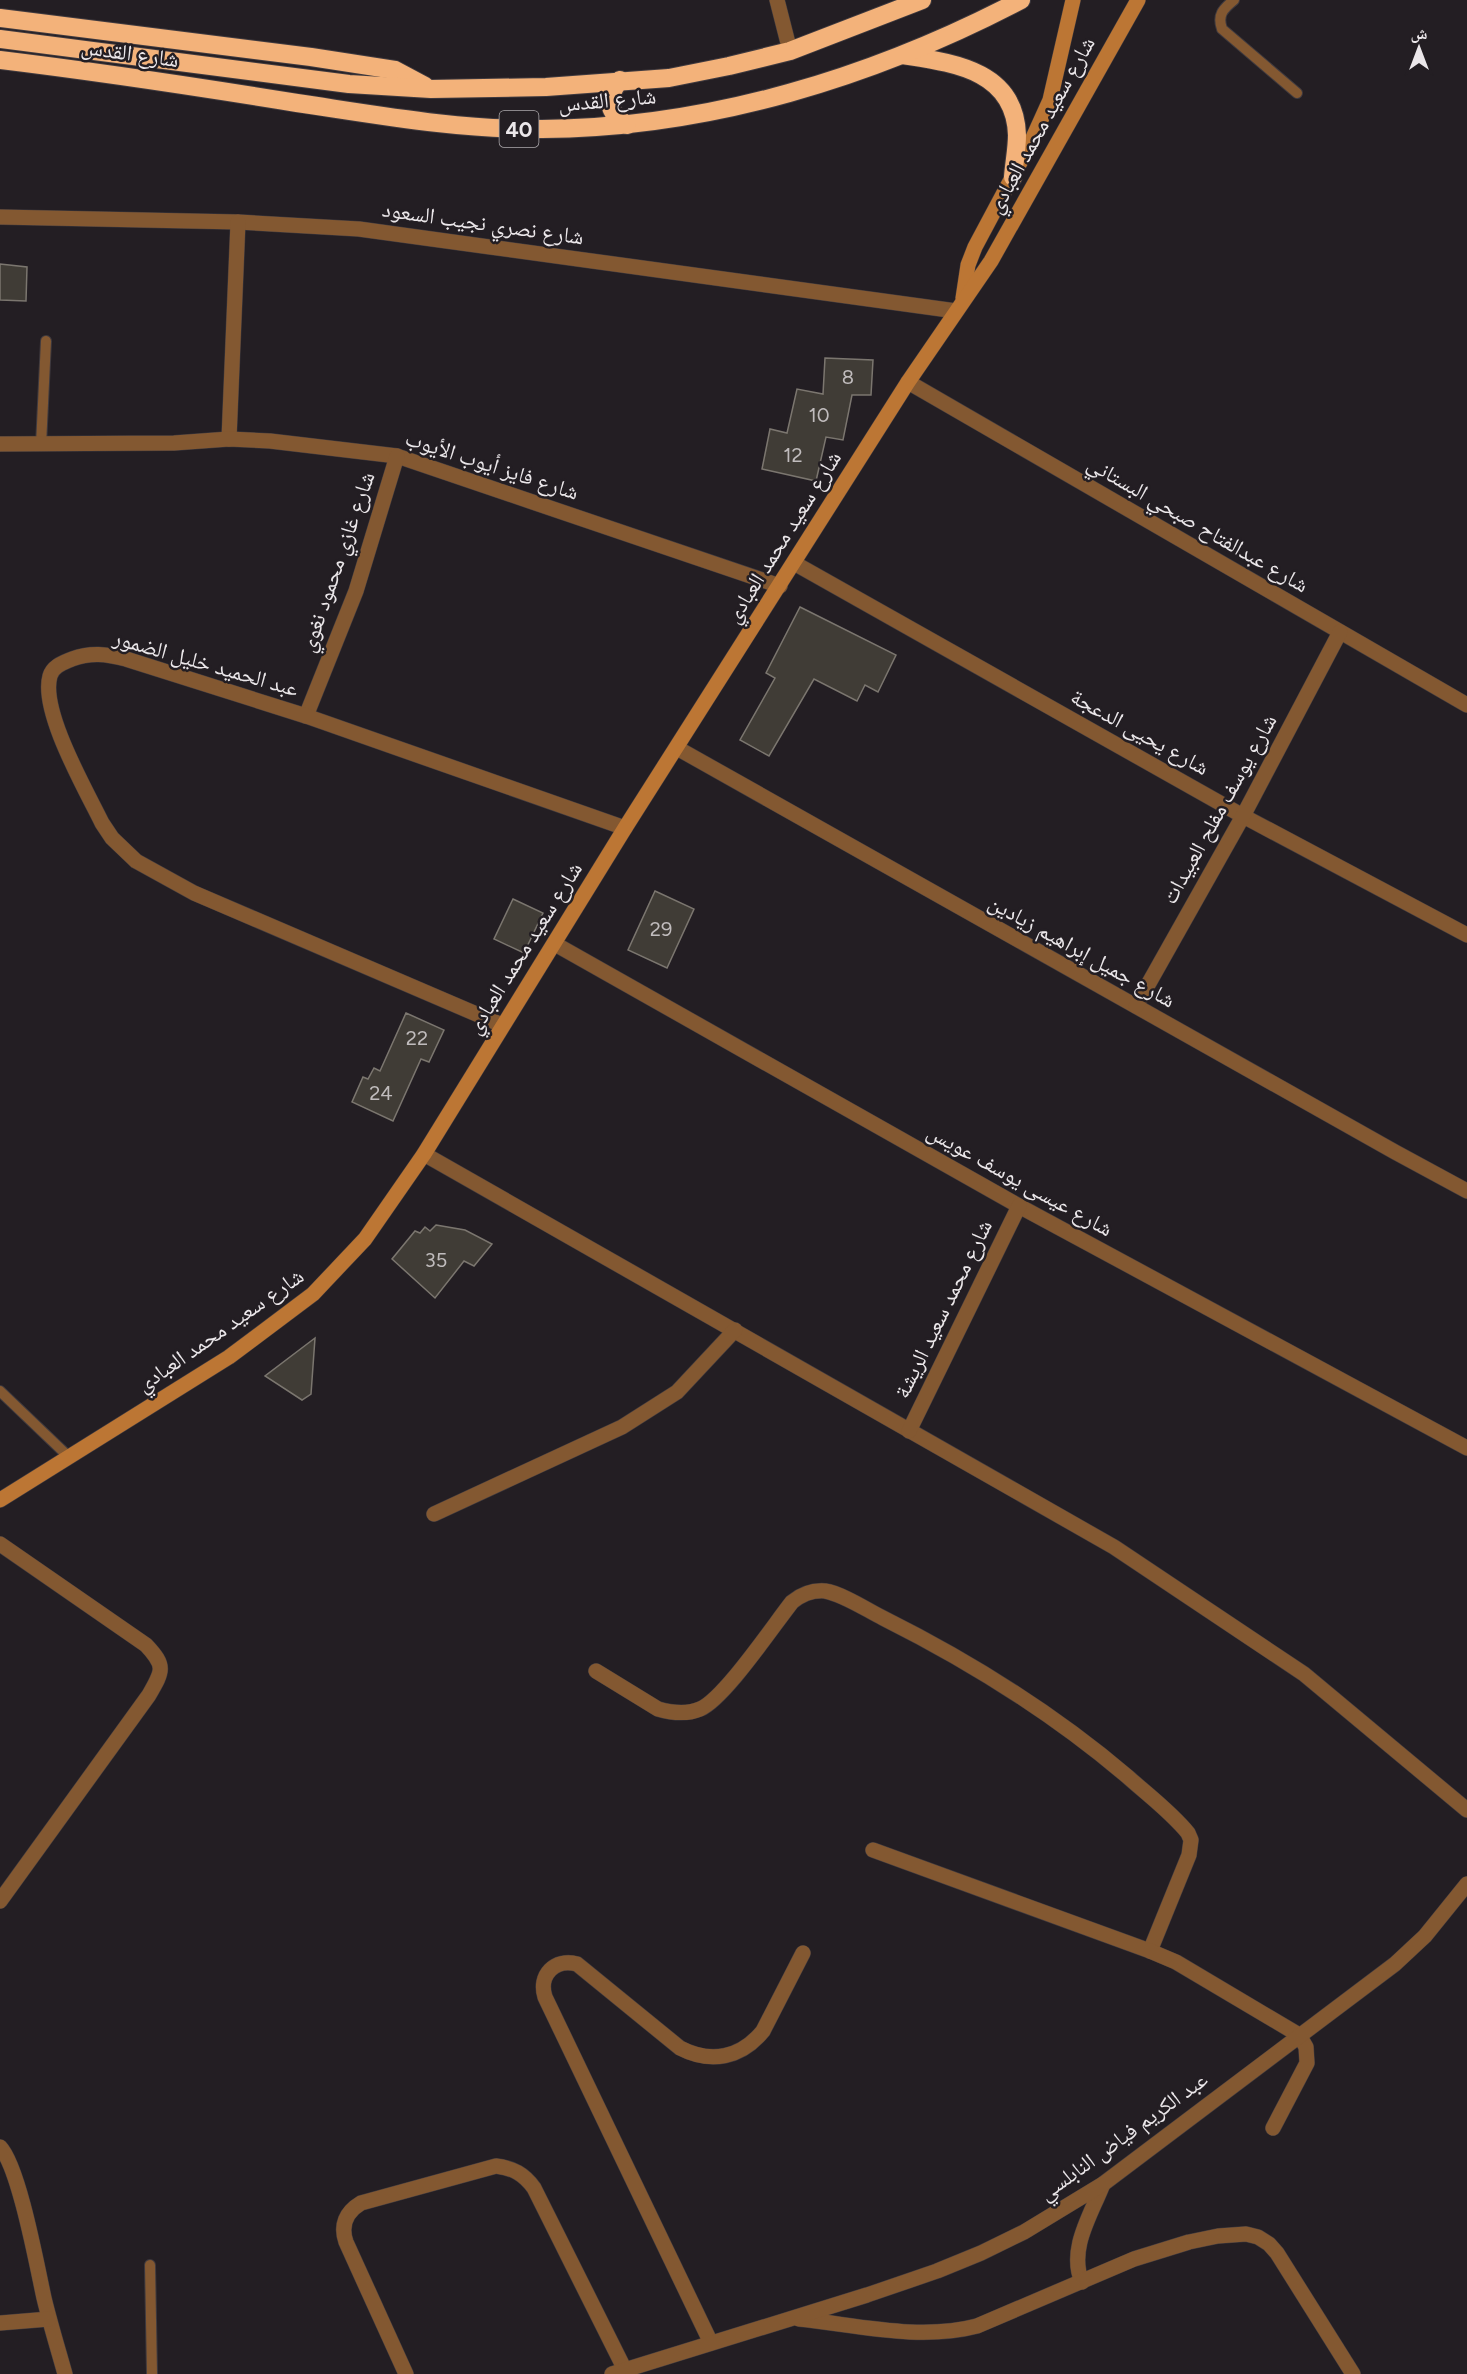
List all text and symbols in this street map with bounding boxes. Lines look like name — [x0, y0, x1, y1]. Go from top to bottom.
north arrow — [1389, 18, 1449, 78]
text: ش — [1411, 24, 1428, 43]
street label: شارع سعيد محمد العبادي — [981, 32, 1104, 220]
street label: شارع القدس — [79, 33, 181, 73]
street label: شارع القدس — [557, 82, 657, 118]
road number: 40 — [500, 111, 538, 147]
street label: شارع نصري نجيب السعود — [380, 195, 586, 254]
house number: 8 — [842, 365, 854, 389]
house number: 10 — [808, 403, 830, 427]
street label: شارع فايز أيوب الأيوب — [402, 424, 582, 506]
house number: 12 — [783, 443, 803, 467]
street label: شارع سعيد محمد العبادي — [719, 446, 850, 630]
street label: شارع عبدالفتاح صبحي البستاني — [1081, 450, 1313, 602]
street label: شارع غازي محمود نغوي — [293, 468, 384, 657]
street label: عبد الحميد خليل الضمور — [109, 623, 302, 702]
street label: شارع يحيى الدعجة — [1066, 683, 1214, 781]
street label: شارع يوسف مفلح العبيدات — [1156, 709, 1282, 909]
street label: شارع سعيد محمد العبادي — [460, 857, 591, 1041]
street label: شارع جميل إبراهيم زيادين — [983, 888, 1180, 1014]
house number: 29 — [650, 917, 672, 941]
house number: 22 — [406, 1026, 428, 1050]
house number: 24 — [369, 1081, 393, 1105]
street label: شارع عيسى يوسف عويس — [922, 1118, 1118, 1242]
street label: شارع محمد سعيد الريشة — [888, 1215, 998, 1403]
house number: 35 — [425, 1248, 447, 1272]
street label: شارع سعيد محمد العبادي — [131, 1262, 311, 1401]
street label: عبد الكريم فياض النابلسي — [1033, 2066, 1215, 2209]

